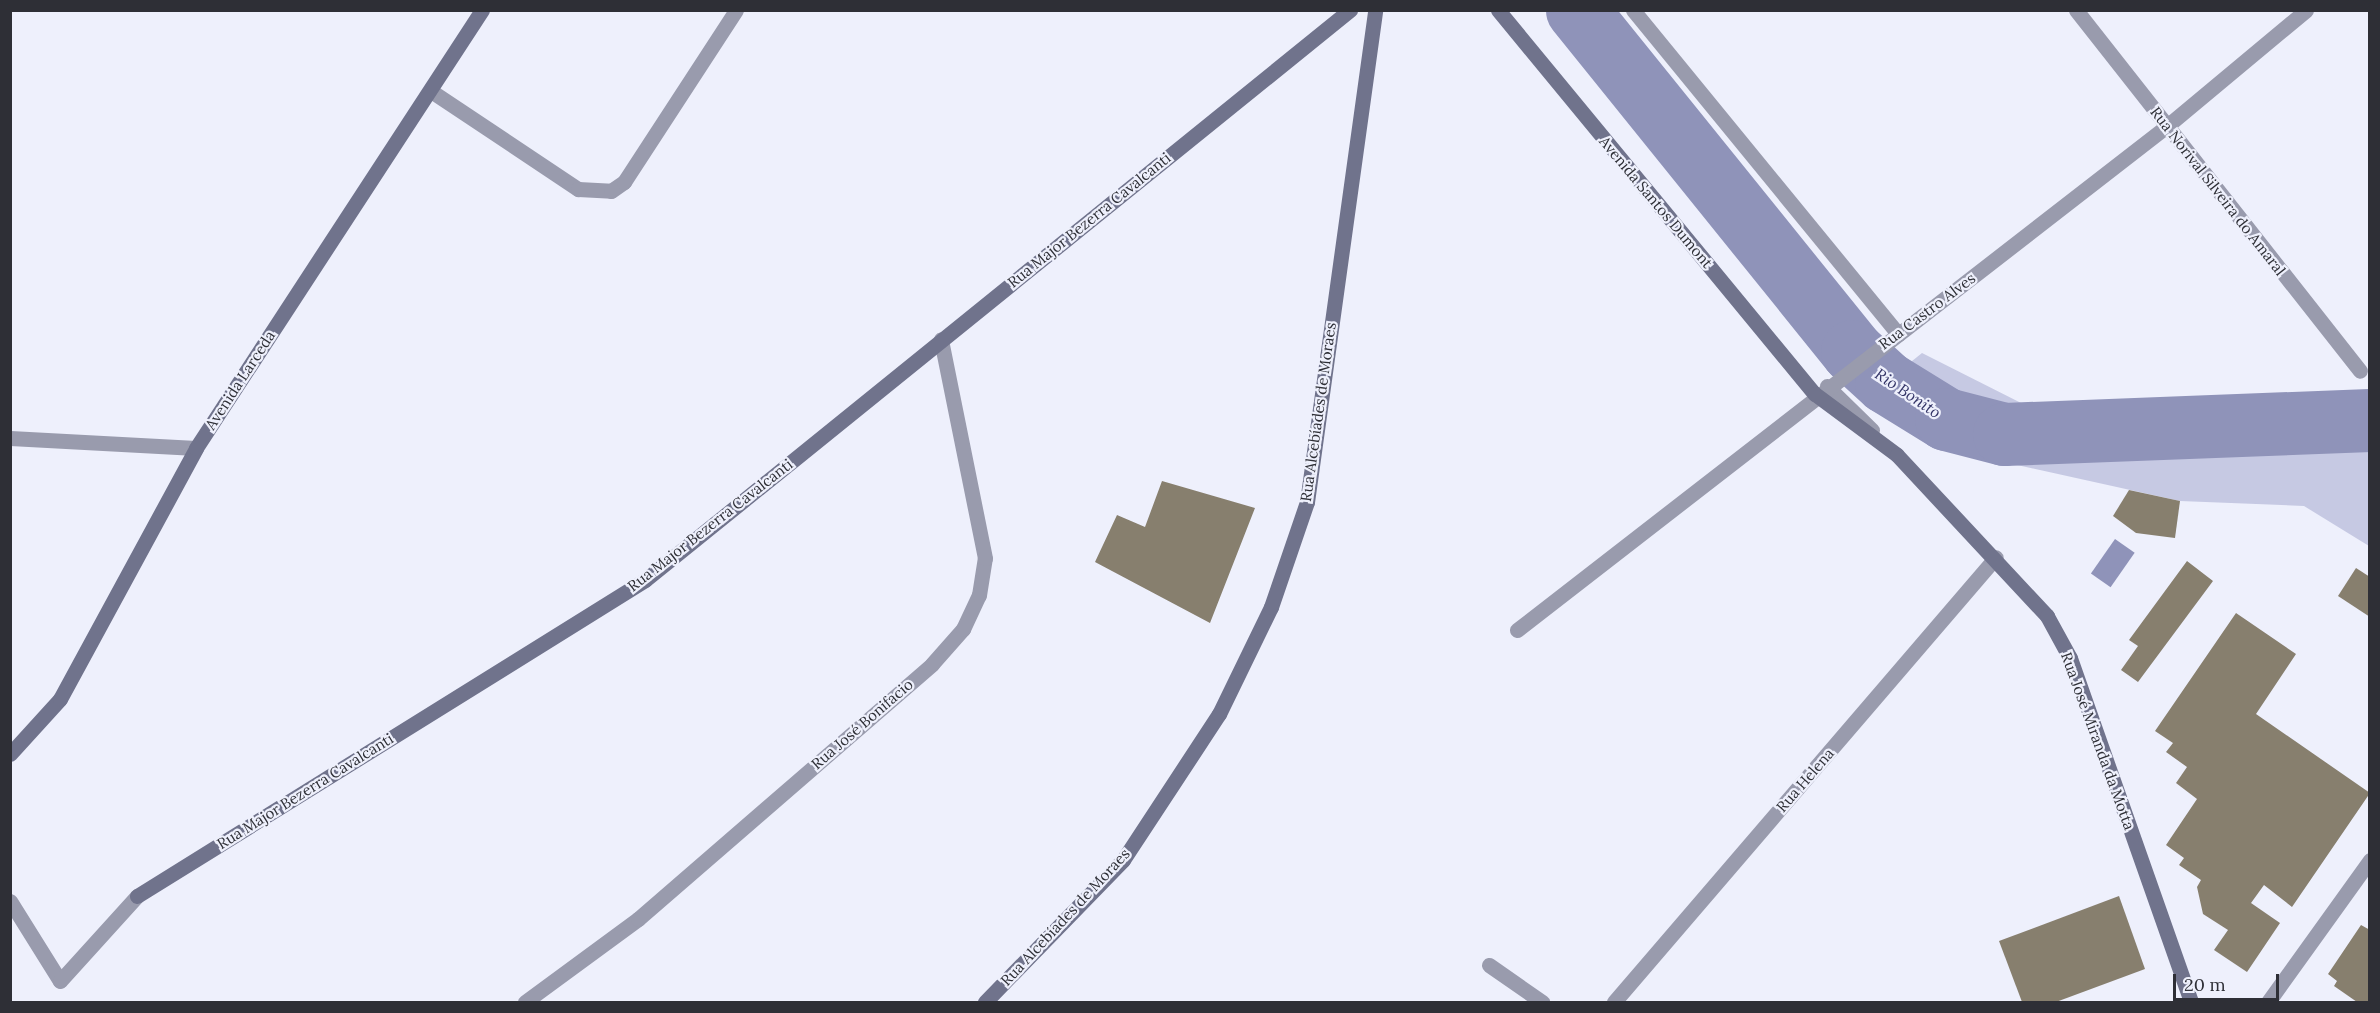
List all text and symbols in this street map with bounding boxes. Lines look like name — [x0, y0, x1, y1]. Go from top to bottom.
street label: Rua Norival Silveira do Amaral — [2147, 103, 2289, 279]
street label: Avenida Santos Dumont — [1596, 132, 1716, 272]
street label: Rua Major Bezerra Cavalcanti — [1004, 149, 1174, 291]
street label: Rua Castro Alves — [1875, 269, 1979, 353]
street label: Rua Alcebíades de Moraes — [1296, 321, 1340, 503]
street label: Avenida Larceda — [201, 327, 279, 433]
water label: Rio Bonito — [1871, 364, 1945, 422]
street label: Rua Major Bezerra Cavalcanti — [624, 455, 796, 595]
street label: Rua José Miranda da Motta — [2057, 650, 2139, 832]
street label: Rua José Bonifacio — [808, 675, 916, 773]
street label: Rua Major Bezerra Cavalcanti — [214, 729, 396, 853]
street label: Rua Helena — [1772, 744, 1838, 816]
street label: Rua Alcebíades de Moraes — [997, 845, 1133, 989]
scale bar — [2176, 962, 2282, 1000]
text: 20 m — [2184, 973, 2226, 996]

